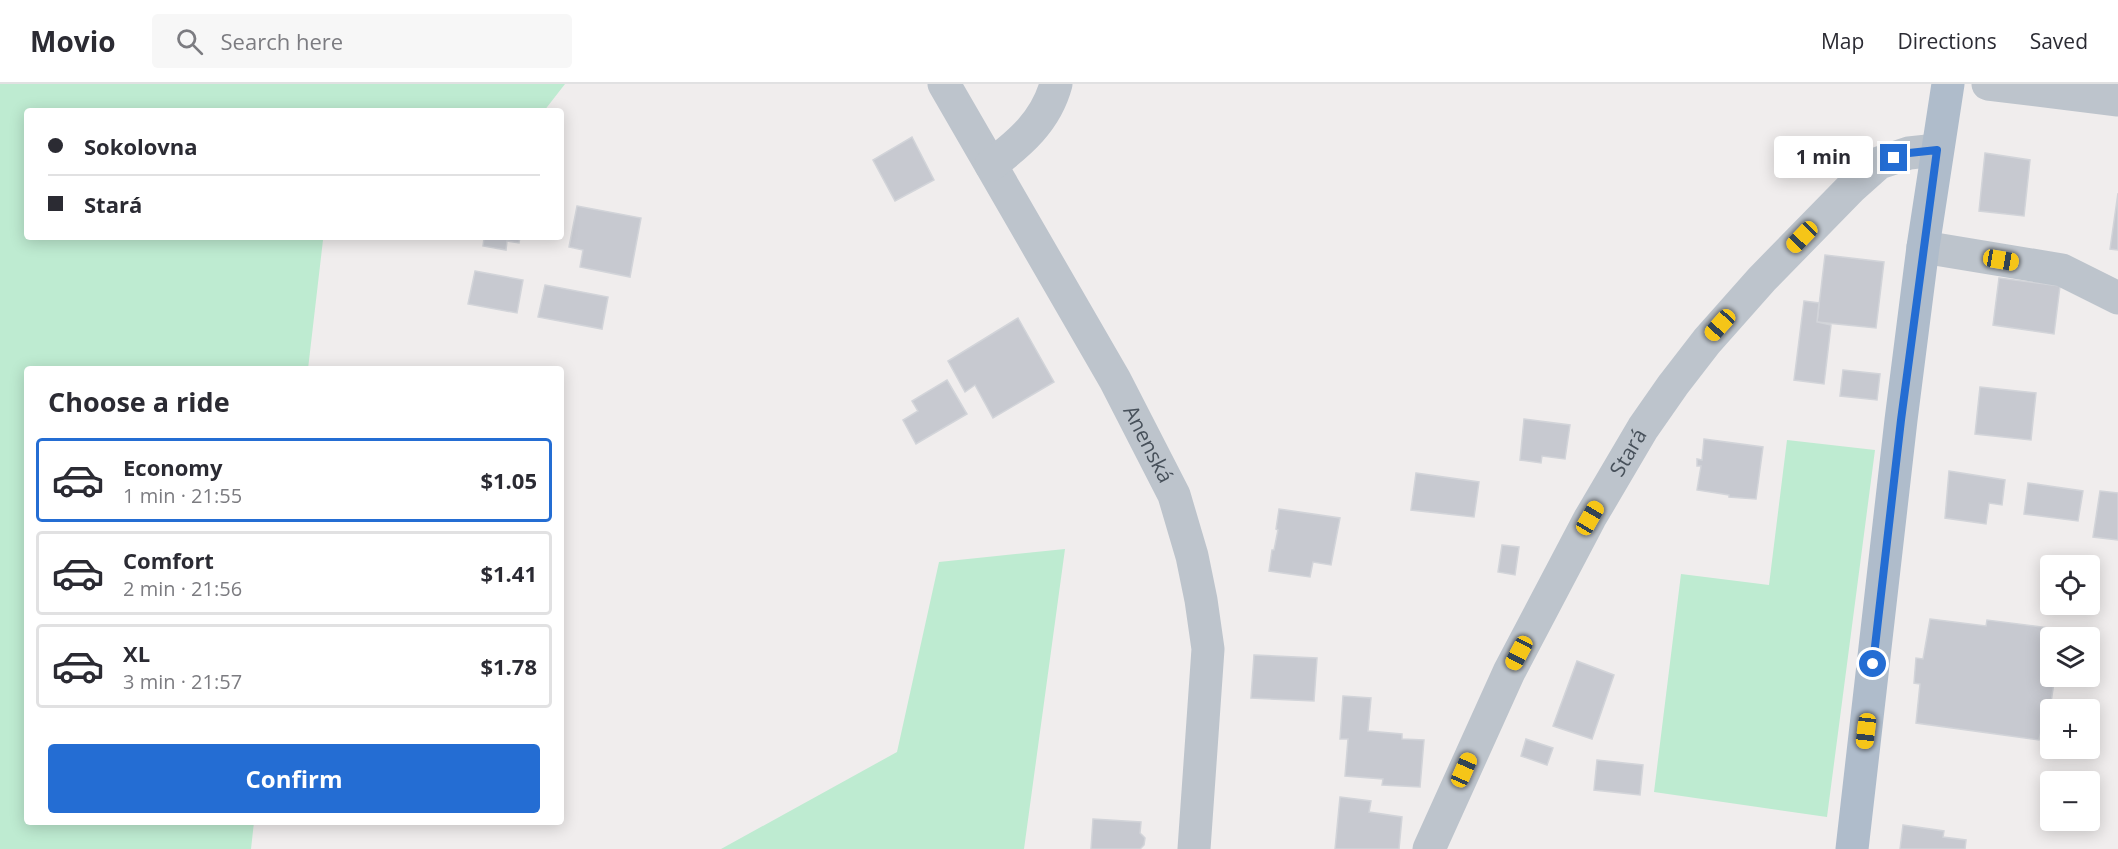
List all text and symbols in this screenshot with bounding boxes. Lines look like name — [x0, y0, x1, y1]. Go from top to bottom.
search box — [152, 14, 572, 68]
text: Movio — [30, 22, 116, 60]
icon: search — [173, 25, 206, 58]
text: Search here — [221, 26, 343, 56]
text: Map — [1821, 27, 1864, 55]
text: Directions — [1897, 27, 1997, 55]
text: Saved — [2030, 27, 2088, 55]
text: Sokolovna — [84, 131, 198, 161]
callout: 1 min — [1774, 137, 1873, 179]
text: 1 min — [1796, 143, 1851, 170]
route end — [1880, 144, 1907, 171]
text: Stará — [84, 189, 142, 219]
car — [1783, 218, 1821, 256]
car — [1982, 248, 2020, 272]
car — [1701, 306, 1739, 344]
text: Choose a ride — [48, 383, 230, 420]
street label: Anenská — [1117, 400, 1180, 487]
street label: Stará — [1603, 423, 1653, 481]
text: Economy — [123, 452, 222, 482]
icon: car — [51, 453, 105, 507]
text: $1.05 — [480, 465, 537, 495]
text: 1 min · 21:55 — [123, 482, 242, 509]
car — [1573, 498, 1607, 538]
text: Comfort — [123, 545, 214, 575]
icon: car — [51, 546, 105, 600]
map controls — [2040, 555, 2100, 831]
button: locate — [2040, 555, 2100, 615]
text: $1.41 — [480, 558, 537, 588]
text: 2 min · 21:56 — [123, 575, 242, 602]
button: layers — [2040, 627, 2100, 687]
car — [1503, 633, 1535, 673]
text: XL — [123, 638, 150, 668]
icon: car — [51, 639, 105, 693]
route start — [1859, 650, 1886, 677]
text: $1.78 — [480, 651, 537, 681]
text: 3 min · 21:57 — [123, 668, 242, 695]
button: + — [2040, 699, 2100, 759]
car — [1855, 712, 1877, 750]
button: Confirm — [48, 744, 540, 813]
car — [1448, 750, 1480, 790]
button: − — [2040, 771, 2100, 831]

